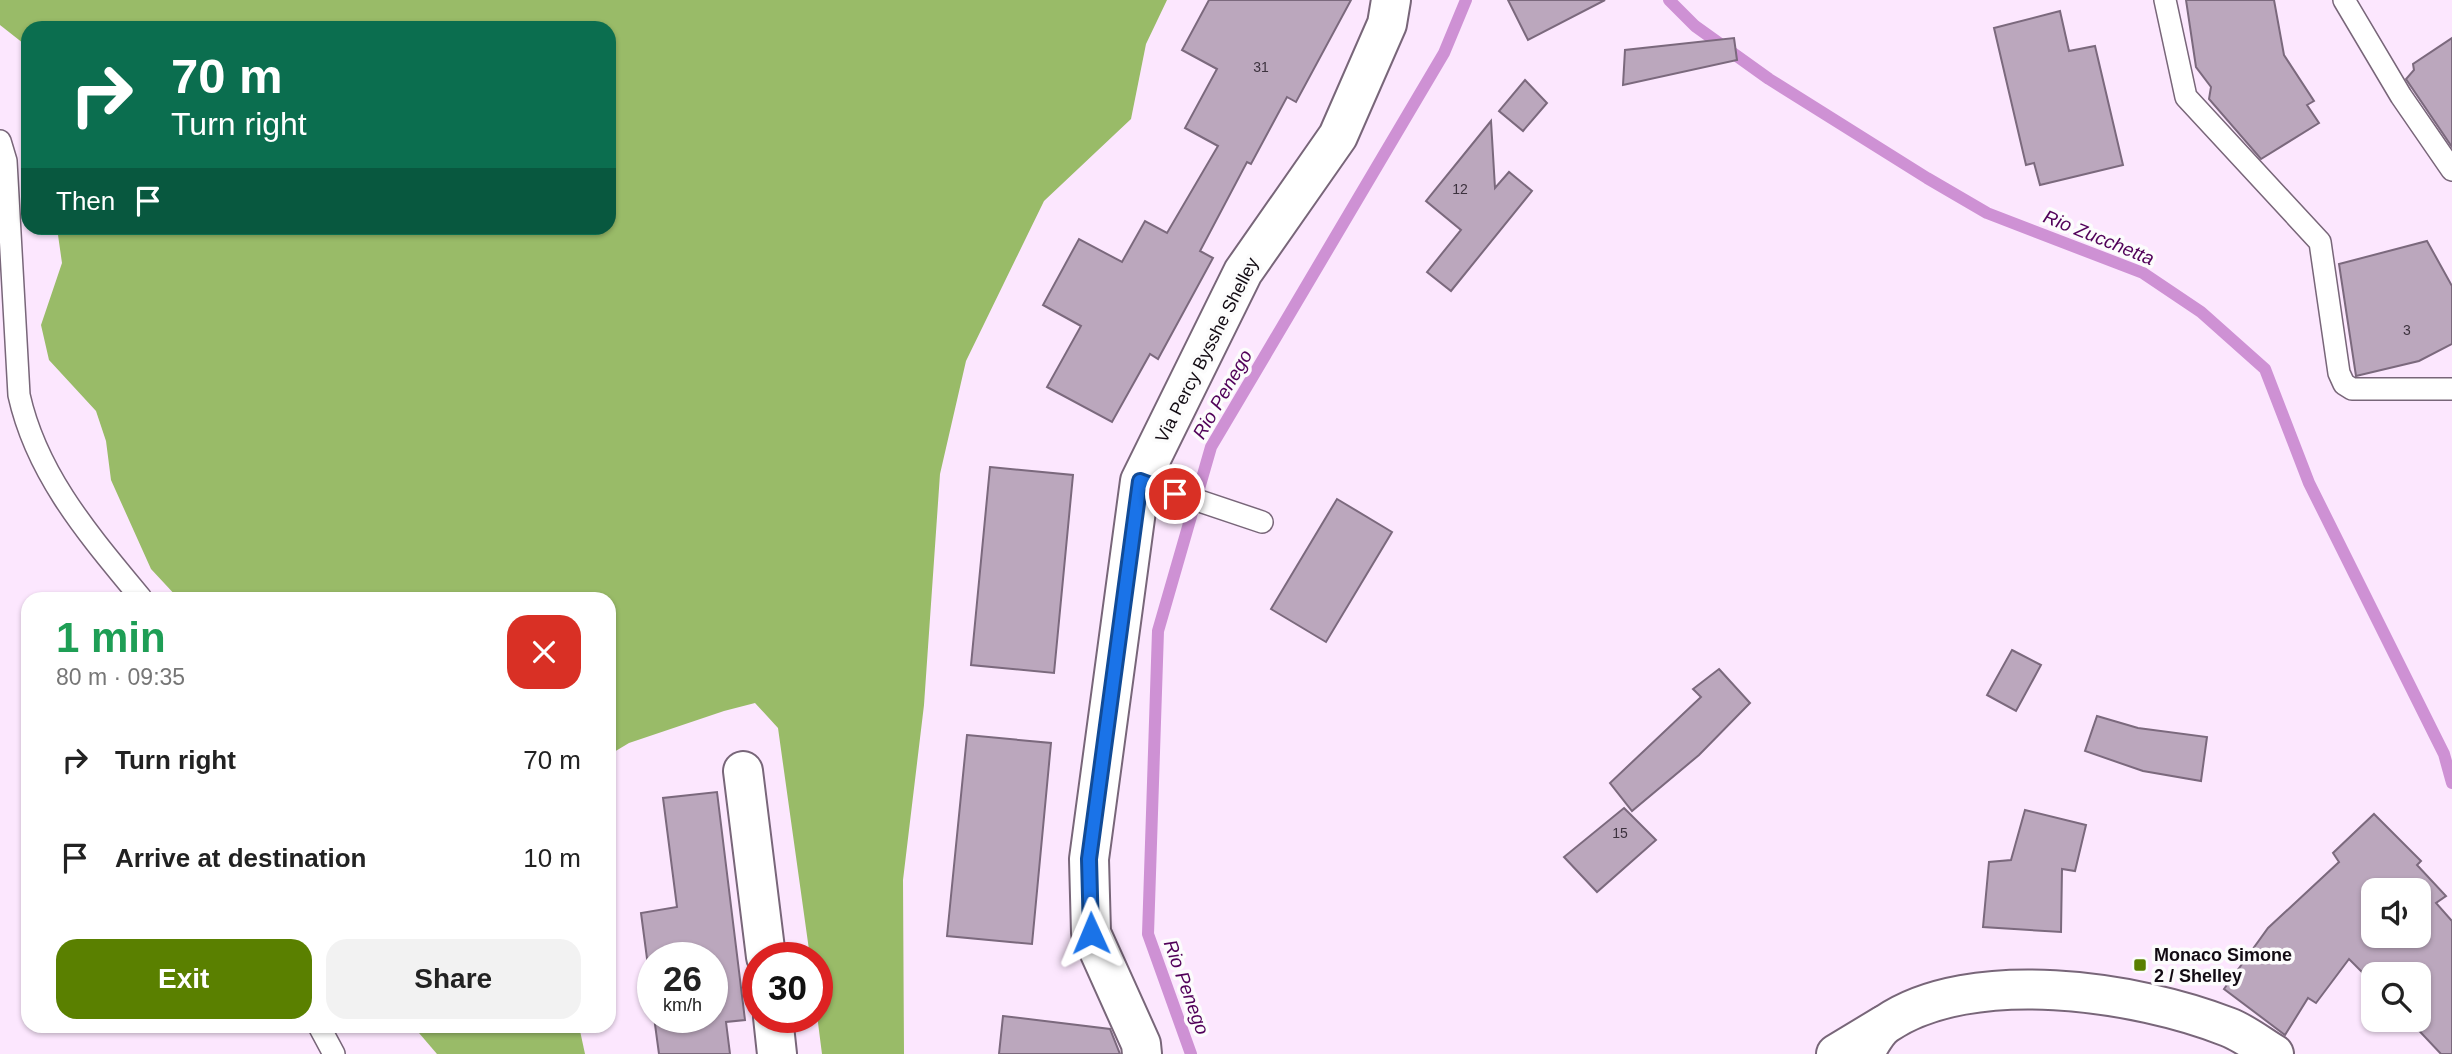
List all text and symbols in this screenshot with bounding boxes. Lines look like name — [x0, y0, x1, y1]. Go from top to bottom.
icon: right — [56, 49, 147, 140]
text: 70 m — [171, 49, 283, 103]
house number: 31 — [1253, 59, 1269, 75]
text: Turn right — [171, 106, 307, 142]
house number: 12 — [1452, 181, 1468, 197]
icon: arrive — [129, 182, 167, 220]
text: Then — [56, 186, 115, 216]
water label: Rio Zucchetta — [2041, 206, 2157, 269]
street label: Via Percy Bysshe Shelley — [1152, 254, 1262, 446]
house number: 3 — [2403, 322, 2411, 338]
water label: Rio Penego — [1189, 346, 1256, 442]
pin — [1145, 464, 1205, 524]
icon: arrive — [1156, 475, 1194, 513]
text: 1 min — [56, 614, 166, 661]
button: close — [507, 615, 581, 689]
text: 80 m · 09:35 — [56, 664, 185, 690]
icon: right — [56, 741, 94, 779]
text: Turn right — [115, 745, 236, 775]
text: 70 m — [523, 745, 581, 775]
house number: 15 — [1612, 825, 1628, 841]
icon: arrive — [56, 839, 94, 877]
text: Arrive at destination — [115, 843, 366, 873]
text: 10 m — [523, 843, 581, 873]
map controls — [2361, 878, 2431, 1032]
button: sound — [2361, 878, 2431, 948]
position arrow — [1054, 896, 1128, 970]
water label: Rio Penego — [1160, 937, 1213, 1037]
button: Exit — [56, 939, 312, 1019]
button: Share — [326, 939, 581, 1019]
speed limit sign: 30 — [742, 942, 833, 1033]
place label: Monaco Simone 2 / Shelley — [2154, 945, 2292, 986]
marker: Monaco Simone 2 / Shelley — [2132, 957, 2148, 973]
text: 26 — [663, 959, 702, 998]
button: search — [2361, 962, 2431, 1032]
text: km/h — [663, 995, 702, 1015]

